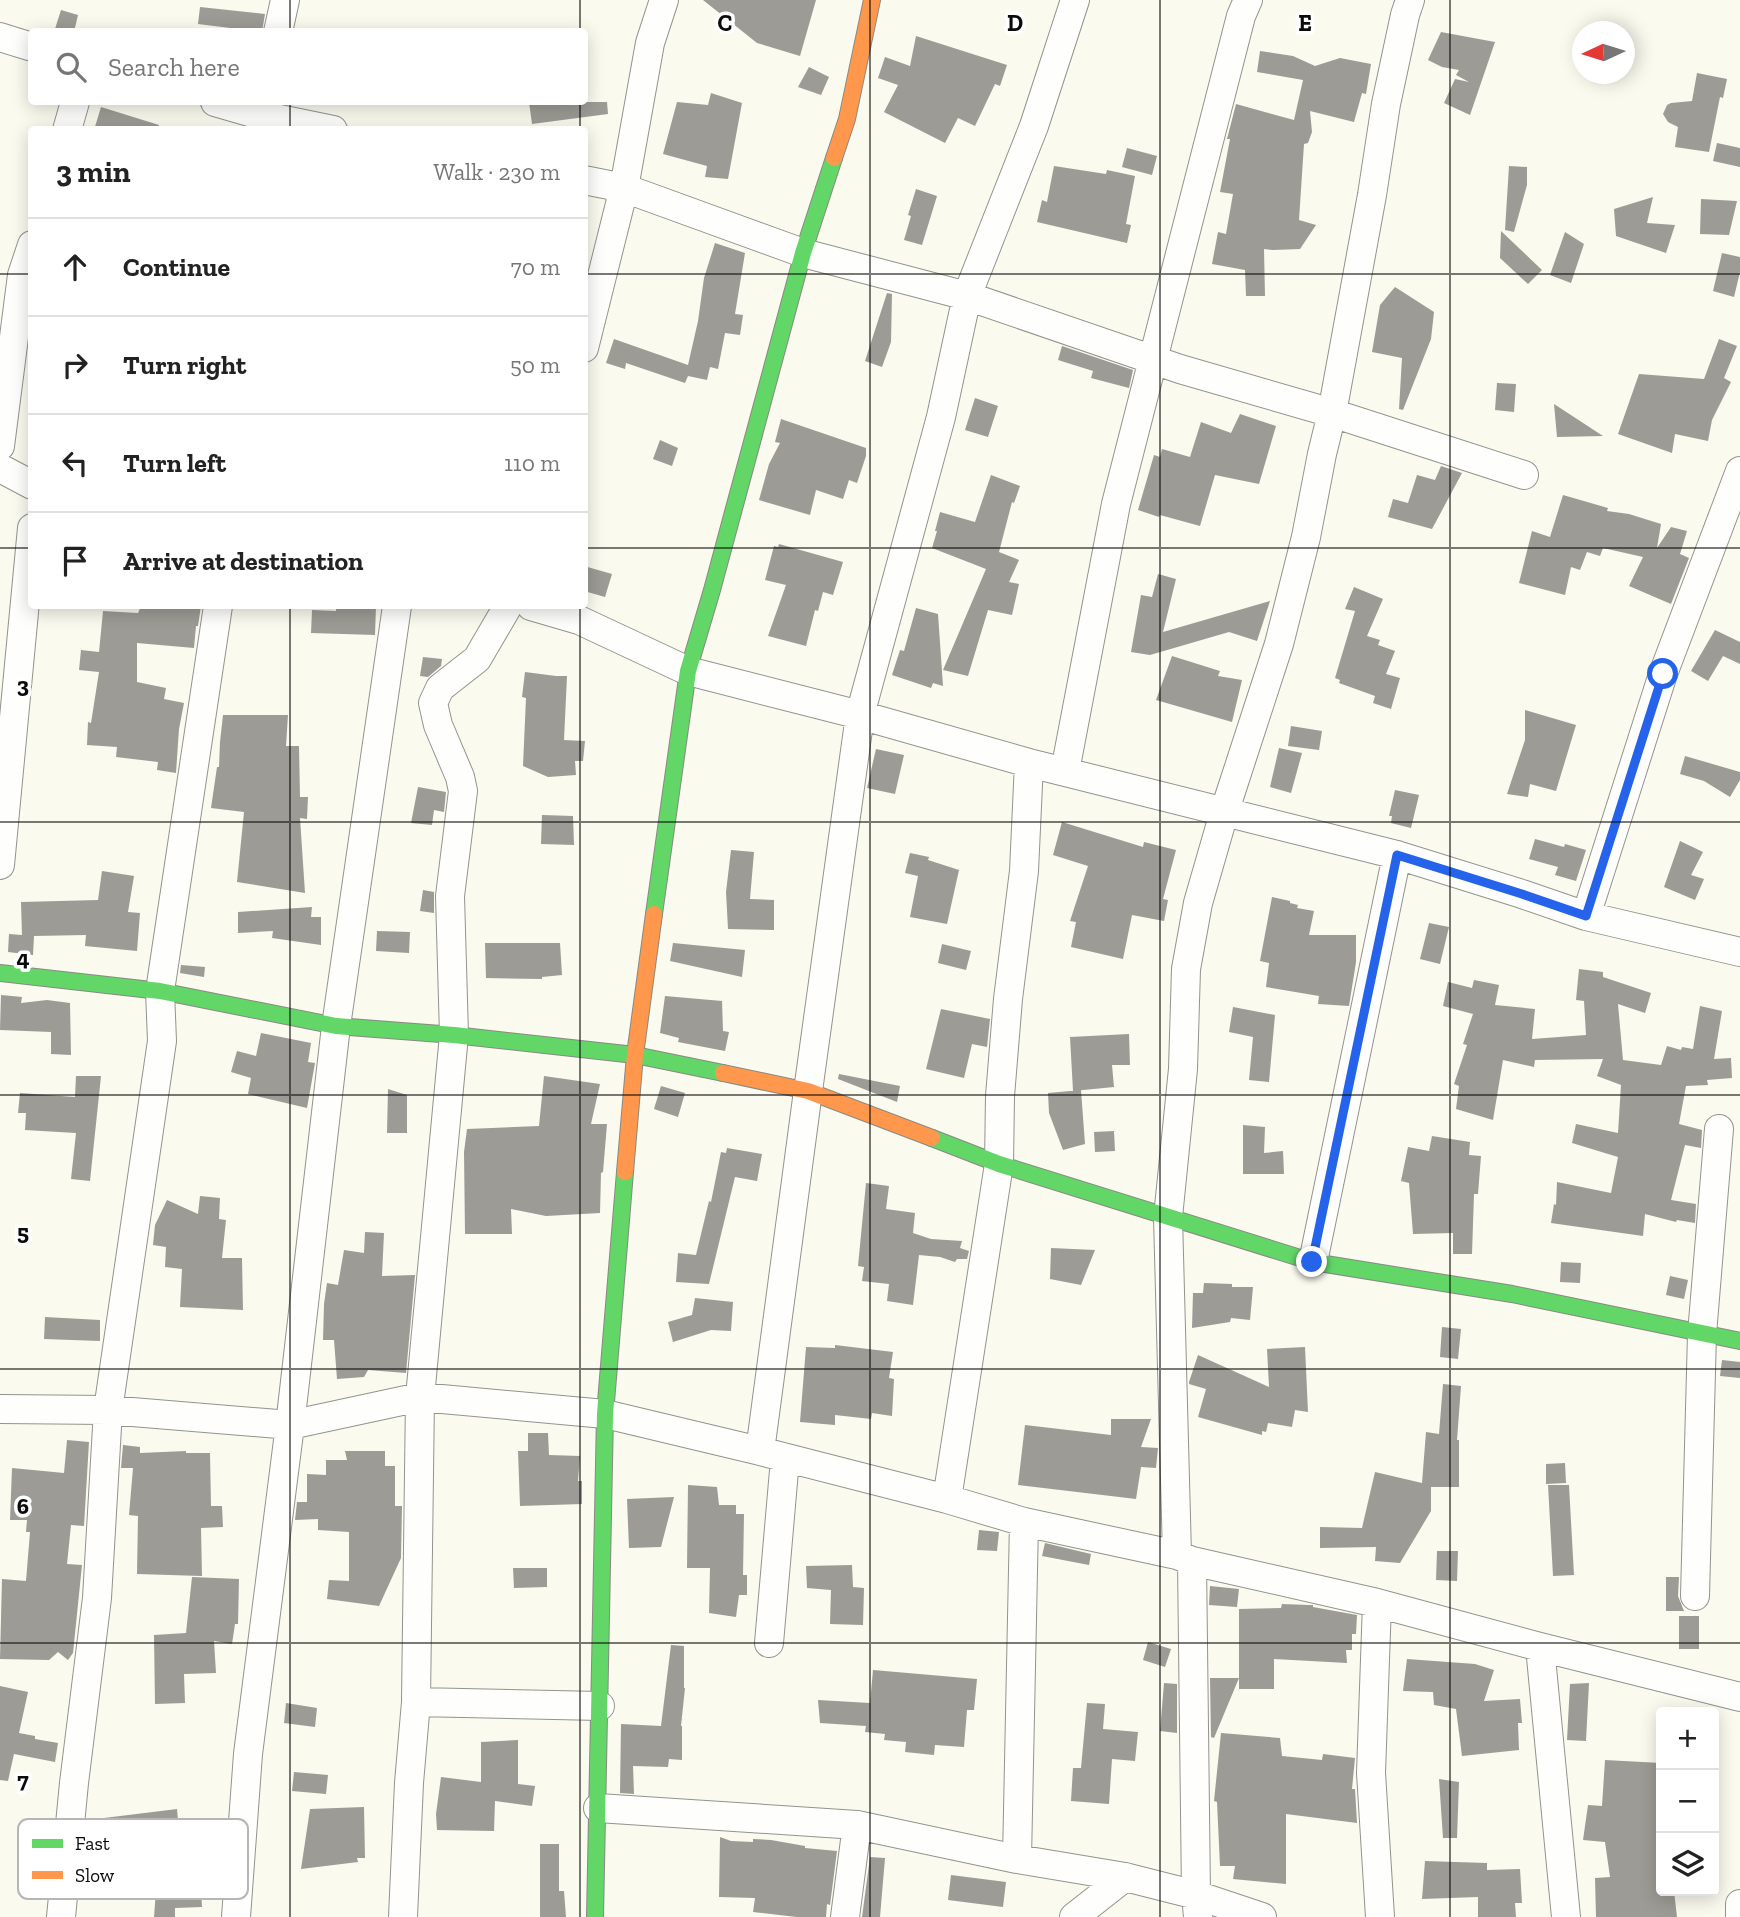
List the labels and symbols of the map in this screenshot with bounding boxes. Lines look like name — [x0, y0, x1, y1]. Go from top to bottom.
text: C — [718, 9, 732, 37]
text: D — [1007, 9, 1023, 37]
text: E — [1298, 9, 1312, 37]
north arrow — [1572, 21, 1635, 84]
route start — [1647, 658, 1678, 689]
text: 3 — [17, 671, 29, 699]
text: 4 — [16, 944, 30, 972]
text: 5 — [17, 1218, 29, 1246]
route end — [1296, 1246, 1327, 1277]
text: 6 — [17, 1492, 29, 1520]
text: 7 — [17, 1766, 29, 1794]
legend — [18, 1819, 248, 1899]
text: Fast — [75, 1832, 110, 1855]
text: Slow — [75, 1864, 115, 1887]

